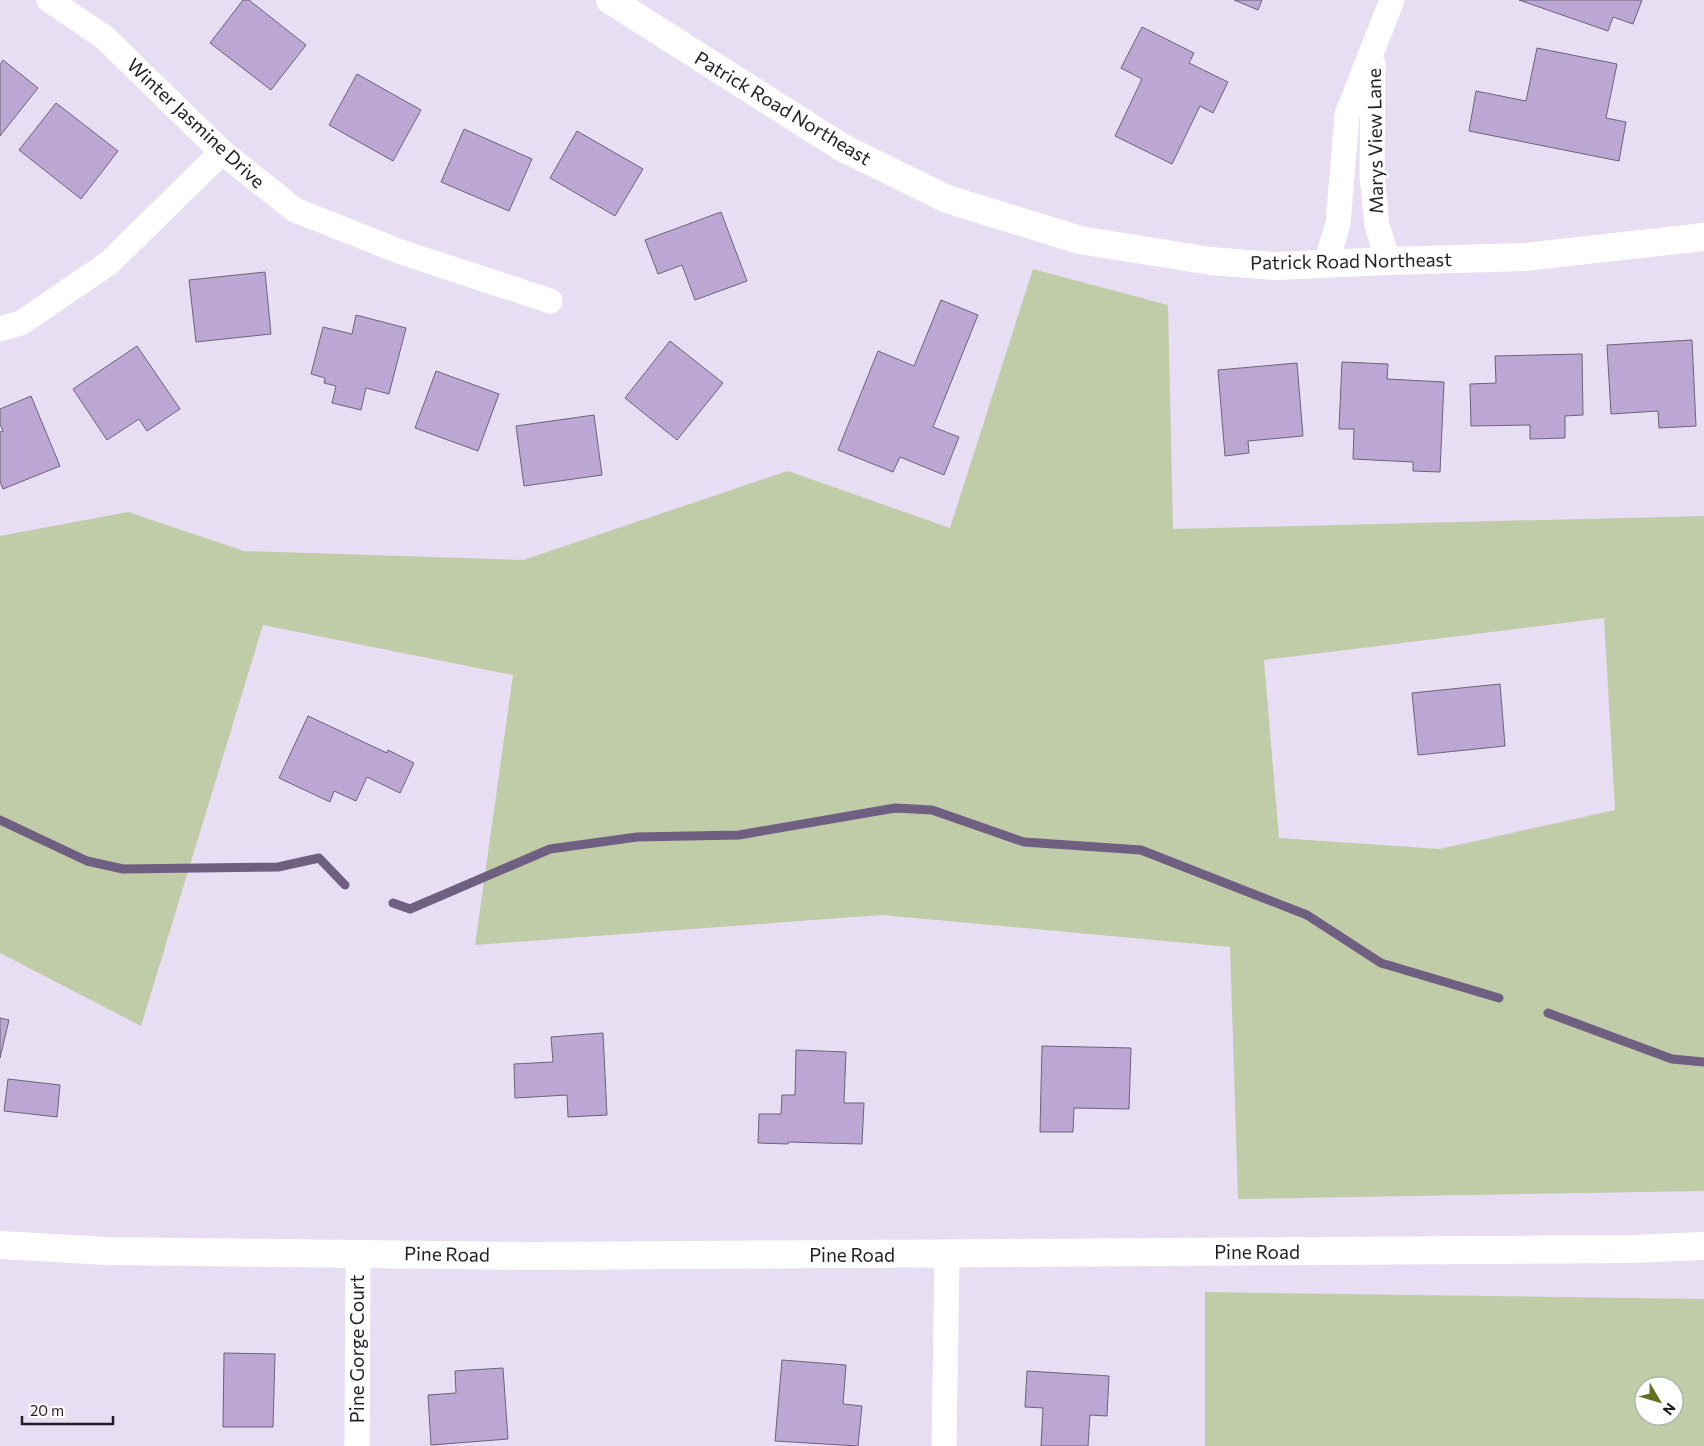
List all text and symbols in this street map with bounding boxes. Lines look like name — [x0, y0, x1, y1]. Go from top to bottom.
street label: Patrick Road Northeast — [691, 46, 876, 169]
street label: Winter Jasmine Drive — [123, 53, 270, 192]
street label: Marys View Lane — [1362, 68, 1387, 214]
street label: Patrick Road Northeast — [1250, 247, 1452, 274]
street label: Pine Road — [1214, 1240, 1300, 1263]
street label: Pine Road — [404, 1241, 490, 1266]
street label: Pine Road — [809, 1243, 895, 1266]
street label: Pine Gorge Court — [345, 1275, 368, 1423]
north arrow — [1634, 1376, 1684, 1426]
scale bar — [22, 1394, 114, 1426]
text: N — [1660, 1400, 1680, 1419]
text: 20 m — [30, 1401, 64, 1419]

